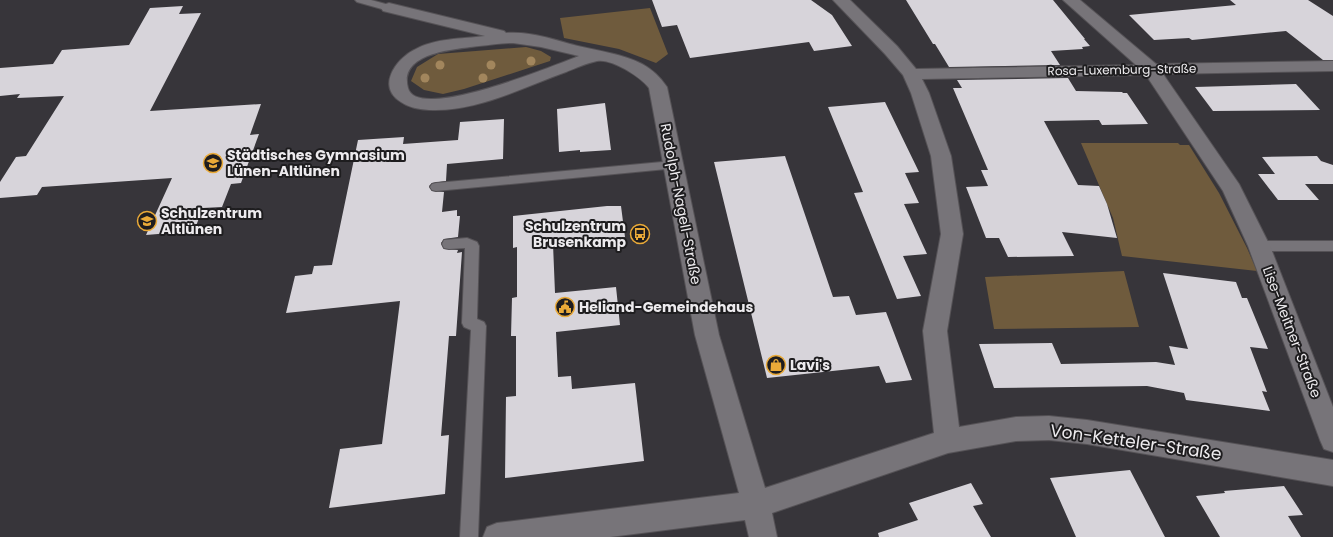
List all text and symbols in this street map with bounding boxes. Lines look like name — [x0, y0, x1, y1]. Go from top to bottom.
street label: Rosa-Luxemburg-Straße — [1047, 60, 1197, 79]
street label: Rudolph-Nagell-Straße — [656, 122, 706, 287]
place label: Städtisches Gymnasium Lünen-Altlünen — [227, 145, 405, 181]
school or university icon: Städtisches Gymnasium Lünen-Altlünen — [202, 152, 224, 174]
place label: Schulzentrum Altlünen — [161, 203, 262, 239]
school or university icon: Schulzentrum Altlünen — [136, 210, 158, 232]
place label: Schulzentrum Brusenkamp — [525, 216, 626, 252]
bus stop icon: Schulzentrum Brusenkamp — [629, 223, 651, 245]
street label: Lise-Meitner-Straße — [1258, 263, 1326, 401]
public building icon: Heliand-Gemeindehaus — [554, 296, 576, 318]
place label: Heliand-Gemeindehaus — [579, 297, 754, 317]
shop icon: Lavi's — [765, 354, 787, 376]
place label: Lavi's — [790, 355, 830, 375]
street label: Von-Ketteler-Straße — [1049, 418, 1223, 466]

